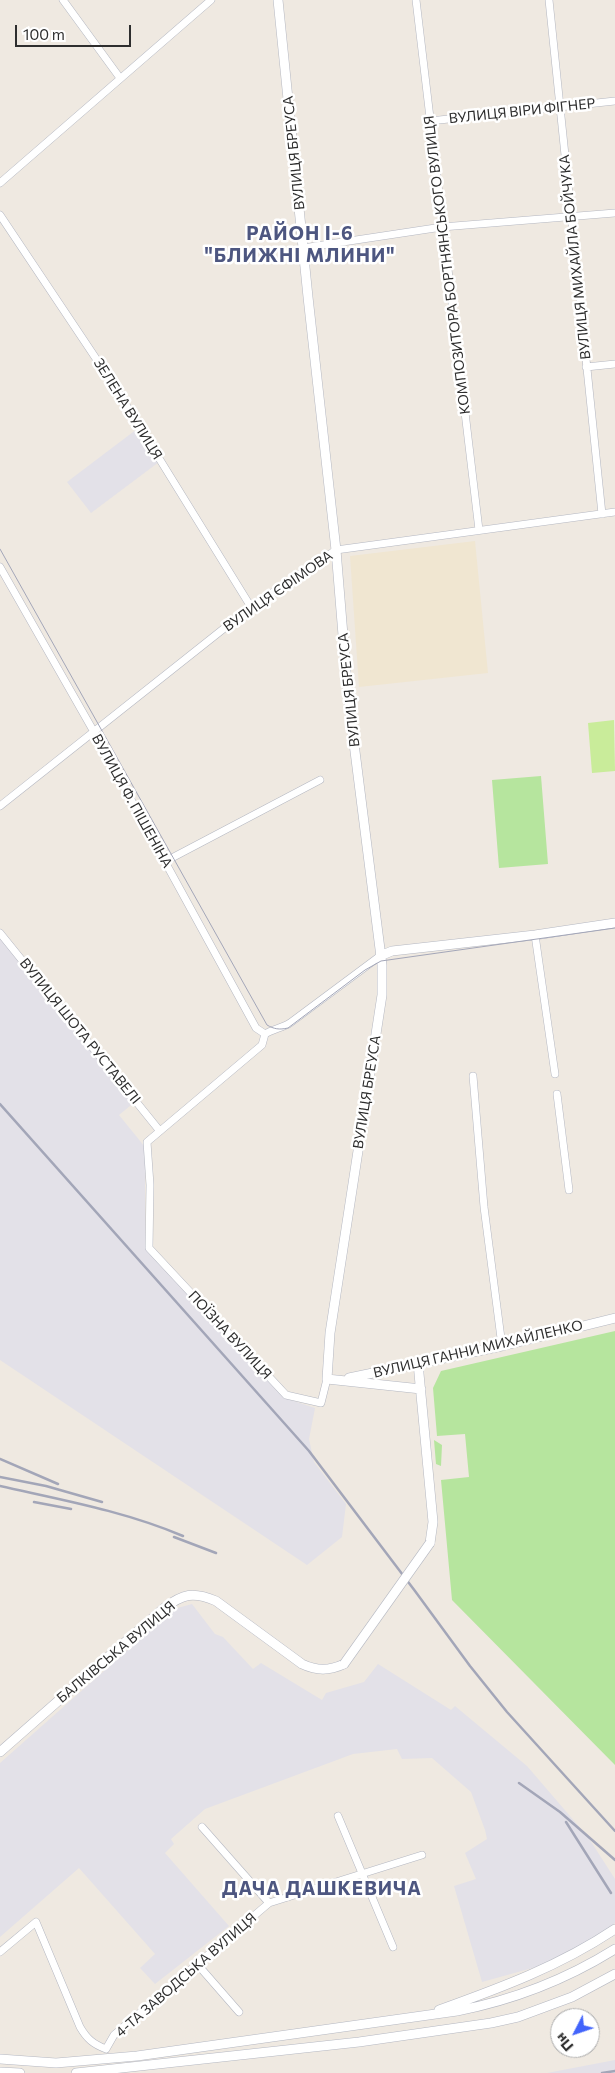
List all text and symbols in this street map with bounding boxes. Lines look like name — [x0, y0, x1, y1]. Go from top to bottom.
scale bar — [18, 15, 134, 47]
text: 100 m — [23, 25, 65, 43]
street label: ВУЛИЦЯ БРЕУСА — [280, 95, 308, 211]
street label: ВУЛИЦЯ ВІРИ ФІГНЕР — [448, 95, 596, 127]
street label: КОМПОЗИТОРА БОРТНЯНСЬКОГО ВУЛИЦЯ — [420, 115, 474, 415]
street label: ВУЛИЦЯ МИХАЙЛА БОЙЧУКА — [556, 154, 594, 360]
district label: РАЙОН І-6 "БЛИЖНІ МЛИНИ" — [203, 223, 397, 267]
street label: ЗЕЛЕНА ВУЛИЦЯ — [90, 355, 166, 463]
street label: ВУЛИЦЯ ЄФІМОВА — [220, 547, 336, 635]
street label: ВУЛИЦЯ БРЕУСА — [335, 632, 363, 748]
street label: ВУЛИЦЯ Ф. ПІШЕНІНА — [88, 731, 176, 871]
street label: ВУЛИЦЯ ШОТА РУСТАВЕЛІ — [16, 955, 144, 1107]
street label: ВУЛИЦЯ БРЕУСА — [350, 1034, 384, 1150]
street label: ПОЇЗНА ВУЛИЦЯ — [185, 1287, 275, 1383]
street label: ВУЛИЦЯ ГАННИ МИХАЙЛЕНКО — [371, 1317, 585, 1381]
street label: БАЛКІВСЬКА ВУЛИЦЯ — [53, 1598, 179, 1706]
district label: ДАЧА ДАШКЕВИЧА — [220, 1878, 424, 1900]
street label: 4-ТА ЗАВОДСЬКА ВУЛИЦЯ — [112, 1909, 260, 2041]
north arrow — [550, 2008, 600, 2058]
text: Пн — [552, 2030, 577, 2055]

